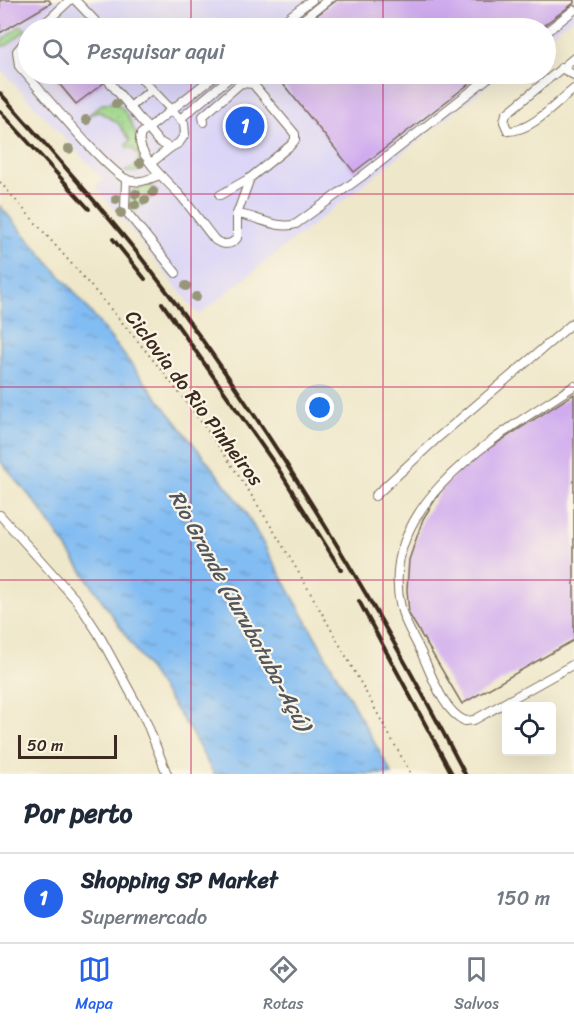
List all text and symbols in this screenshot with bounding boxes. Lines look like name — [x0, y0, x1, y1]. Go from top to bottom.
search box — [18, 18, 556, 84]
text: Pesquisar aqui — [87, 32, 225, 71]
icon: search — [39, 35, 72, 68]
pin: 1 — [226, 104, 264, 148]
street label: Ciclovia do Rio Pinheiros — [116, 302, 273, 495]
your location — [305, 393, 334, 422]
water label: Rio Grande (Jurubatuba-Açú) — [158, 483, 324, 740]
map controls — [502, 702, 556, 756]
button: locate — [502, 702, 556, 756]
text: 50 m — [27, 731, 63, 760]
scale bar — [18, 732, 117, 760]
text: Por perto — [24, 790, 132, 836]
text: Shopping SP Market — [81, 861, 278, 900]
text: 1 — [39, 881, 48, 916]
text: 150 m — [496, 881, 550, 916]
text: Supermercado — [81, 900, 207, 935]
tab: Mapa — [75, 953, 113, 1018]
tab: Rotas — [263, 953, 304, 1018]
tab: Salvos — [454, 953, 499, 1018]

